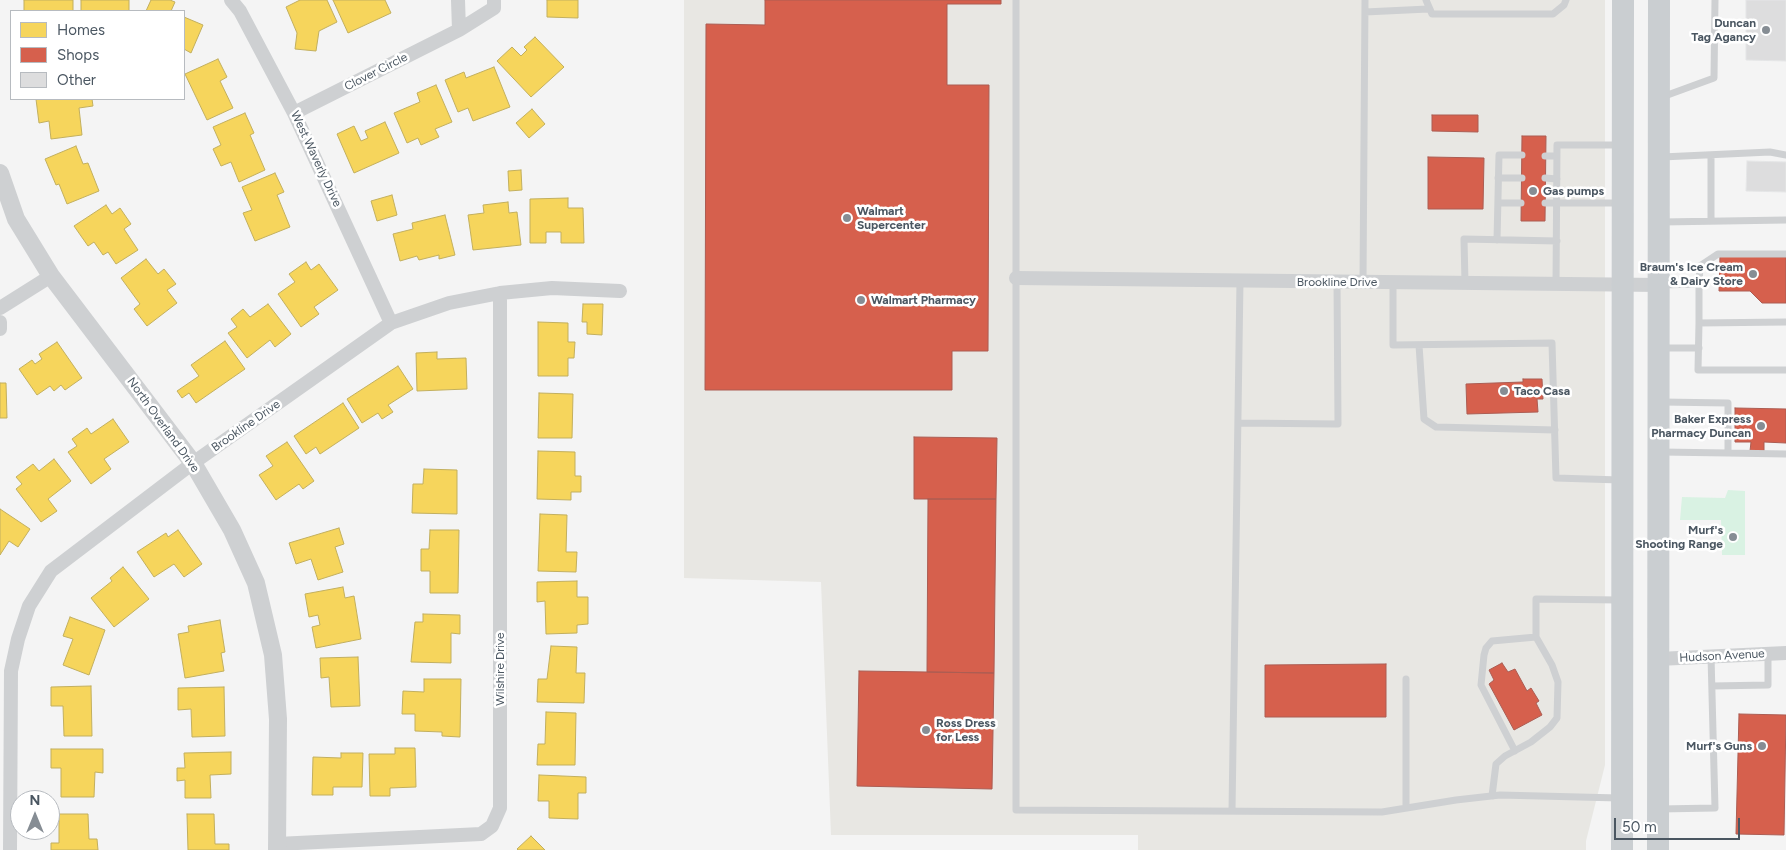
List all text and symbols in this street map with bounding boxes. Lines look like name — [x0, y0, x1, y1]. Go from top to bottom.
legend — [10, 10, 185, 100]
place label: Duncan Tag Agancy — [1691, 16, 1756, 44]
text: Homes — [57, 21, 105, 39]
marker: Duncan Tag Agancy — [1760, 24, 1772, 36]
text: Shops — [57, 46, 99, 64]
street label: Clover Circle — [342, 50, 410, 94]
text: Other — [57, 71, 96, 89]
street label: West Waverly Drive — [287, 109, 345, 209]
place label: Gas pumps — [1543, 184, 1604, 198]
marker: Gas pumps — [1527, 185, 1539, 197]
place label: Walmart Supercenter — [857, 204, 925, 232]
marker: Walmart Supercenter — [841, 212, 853, 224]
place label: Braum's Ice Cream & Dairy Store — [1640, 260, 1743, 288]
marker: Braum's Ice Cream & Dairy Store — [1747, 268, 1759, 280]
street label: Brookline Drive — [1297, 275, 1377, 289]
place label: Walmart Pharmacy — [871, 293, 976, 307]
marker: Walmart Pharmacy — [855, 294, 867, 306]
street label: North Overland Drive — [124, 375, 202, 475]
place label: Taco Casa — [1514, 384, 1570, 398]
marker: Taco Casa — [1498, 385, 1510, 397]
street label: Brookline Drive — [209, 397, 283, 455]
place label: Baker Express Pharmacy Duncan — [1651, 412, 1751, 440]
marker: Baker Express Pharmacy Duncan — [1755, 420, 1767, 432]
place label: Murf's Shooting Range — [1635, 523, 1723, 551]
marker: Murf's Shooting Range — [1727, 531, 1739, 543]
street label: Wilshire Drive — [493, 632, 507, 706]
street label: Hudson Avenue — [1679, 647, 1765, 665]
place label: Ross Dress for Less — [936, 716, 996, 744]
marker: Ross Dress for Less — [920, 724, 932, 736]
place label: Murf's Guns — [1686, 739, 1752, 753]
marker: Murf's Guns — [1756, 740, 1768, 752]
north arrow — [10, 790, 60, 840]
text: N — [30, 792, 40, 809]
scale bar — [1616, 808, 1742, 840]
text: 50 m — [1622, 818, 1657, 836]

